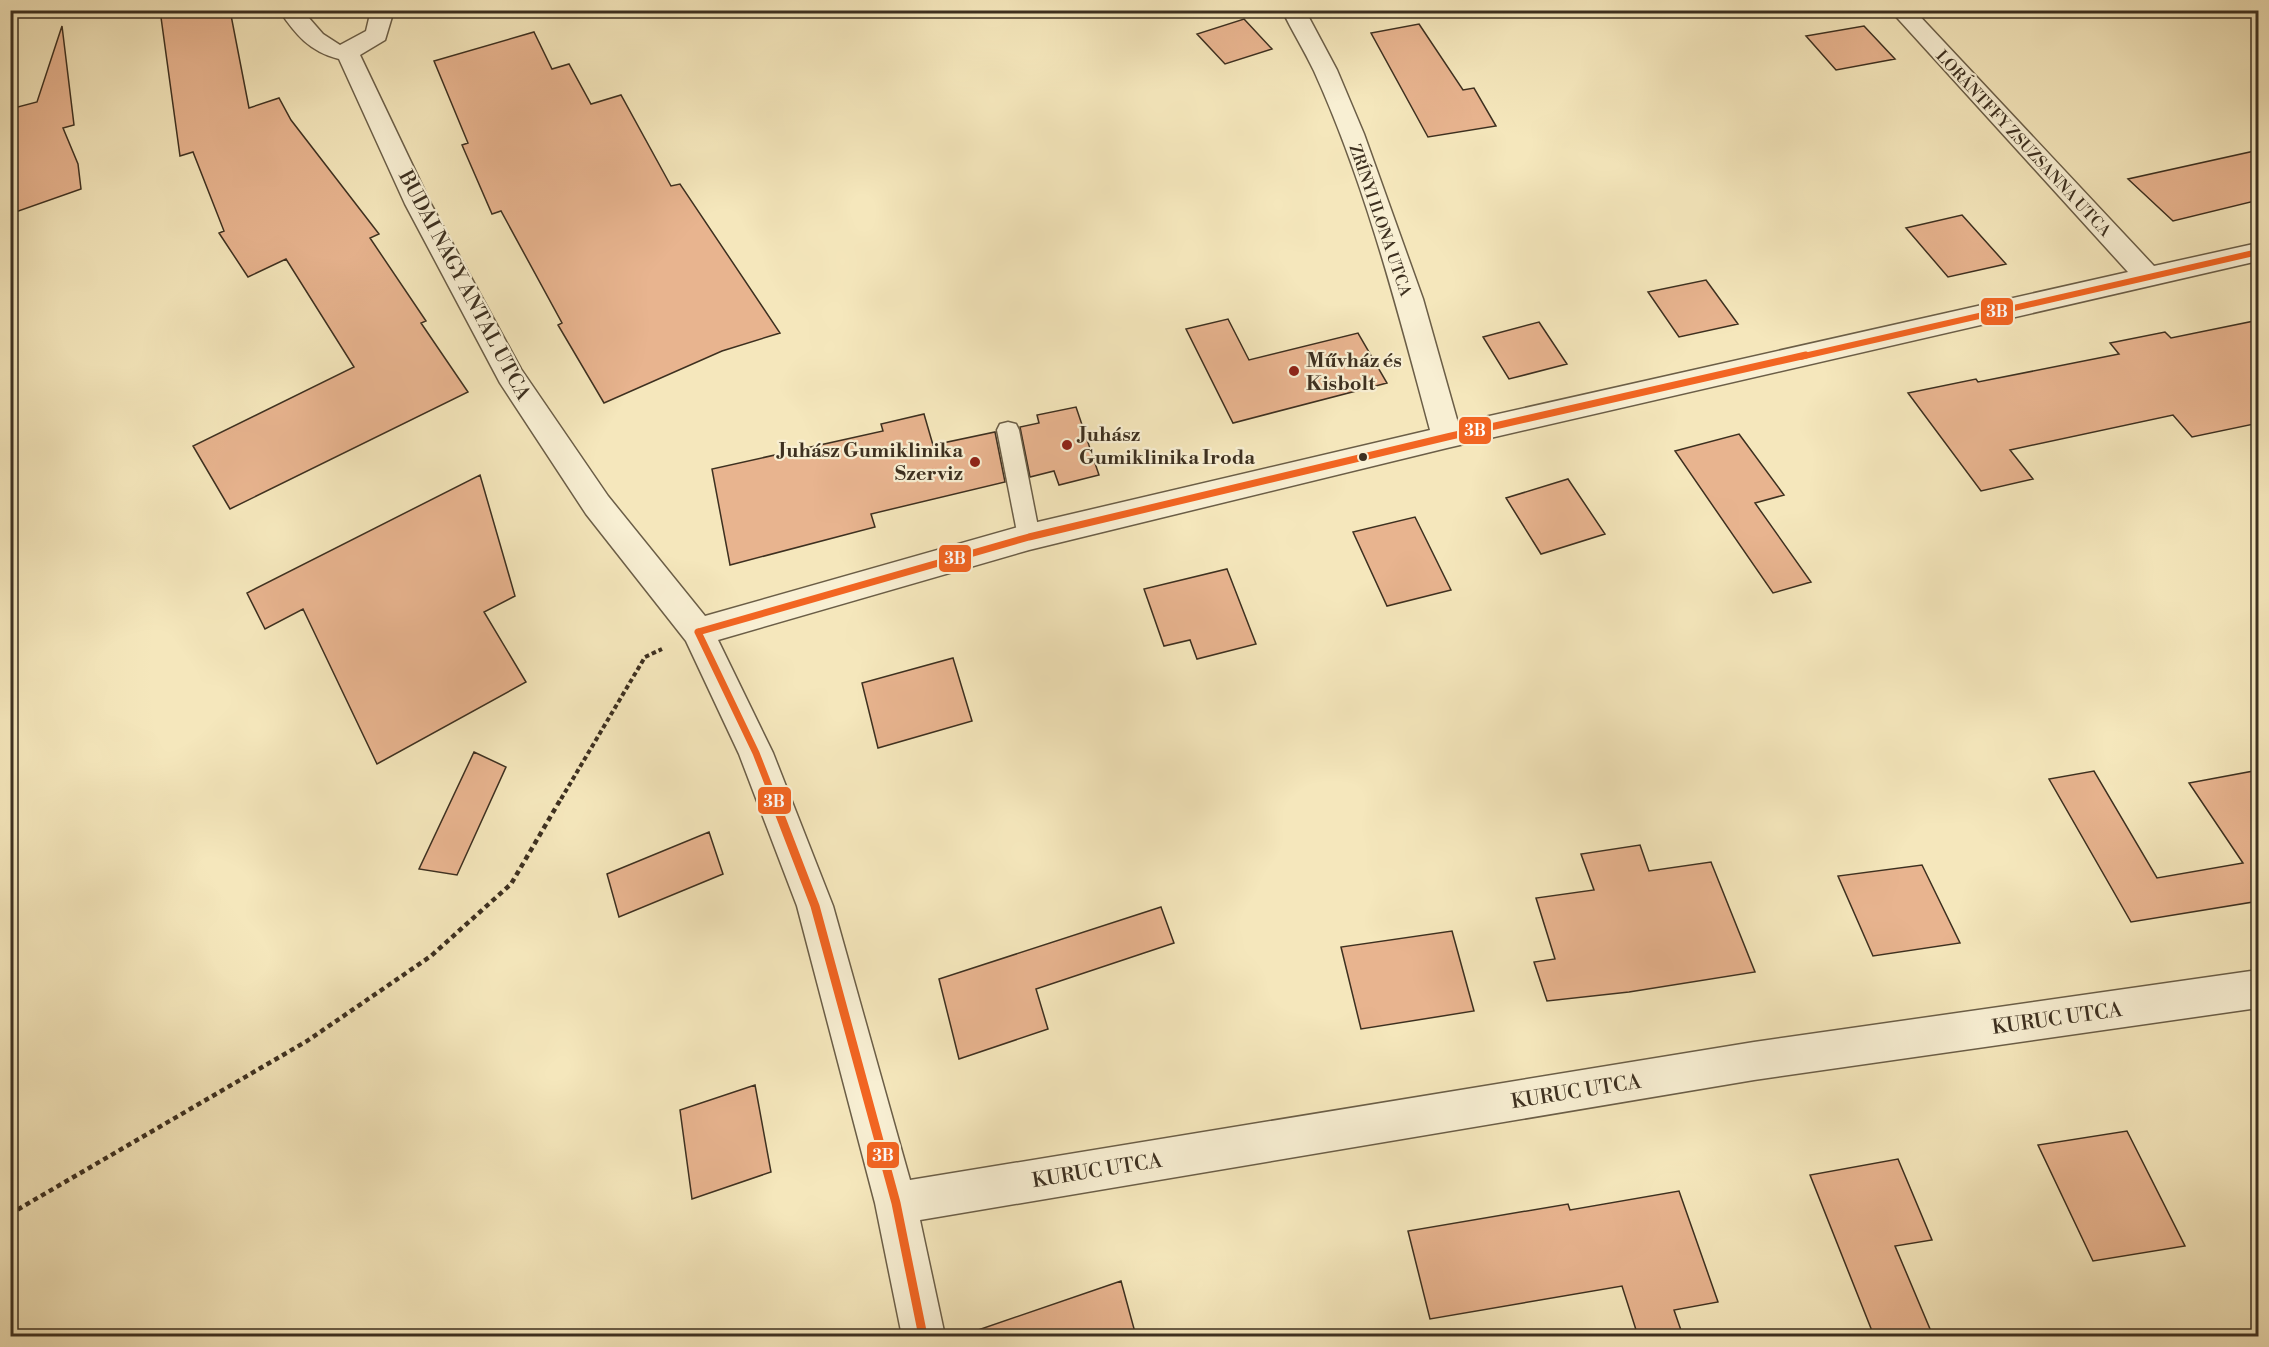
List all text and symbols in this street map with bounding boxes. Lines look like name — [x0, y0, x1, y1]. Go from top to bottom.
street label: LORÁNTFFY ZSUZSANNA UTCA — [1932, 45, 2117, 242]
street label: ZRÍNYI ILONA UTCA — [1345, 141, 1418, 300]
street label: BUDAI NAGY ANTAL UTCA — [392, 166, 536, 406]
line badge: 3B — [1980, 297, 2014, 326]
text: 3B — [1986, 302, 2008, 322]
place label: Művház és Kisbolt — [1306, 349, 1402, 397]
marker: Művház és Kisbolt — [1287, 364, 1301, 378]
line badge: 3B — [1458, 416, 1492, 445]
text: 3B — [1464, 421, 1486, 441]
place label: Juhász Gumiklinika Iroda — [1076, 423, 1255, 471]
marker: Juhász Gumiklinika Iroda — [1060, 438, 1074, 452]
place label: Juhász Gumiklinika Szerviz — [776, 439, 963, 487]
unlabelled marker — [1357, 451, 1369, 463]
marker: Juhász Gumiklinika Szerviz — [968, 455, 982, 469]
line badge: 3B — [938, 544, 972, 573]
text: 3B — [944, 549, 966, 569]
line badge: 3B — [757, 786, 792, 815]
text: 3B — [763, 792, 785, 812]
street label: KURUC UTCA — [1991, 998, 2125, 1041]
street label: KURUC UTCA — [1510, 1070, 1644, 1115]
line badge: 3B — [866, 1141, 900, 1169]
text: 3B — [872, 1146, 894, 1166]
street label: KURUC UTCA — [1031, 1149, 1165, 1194]

